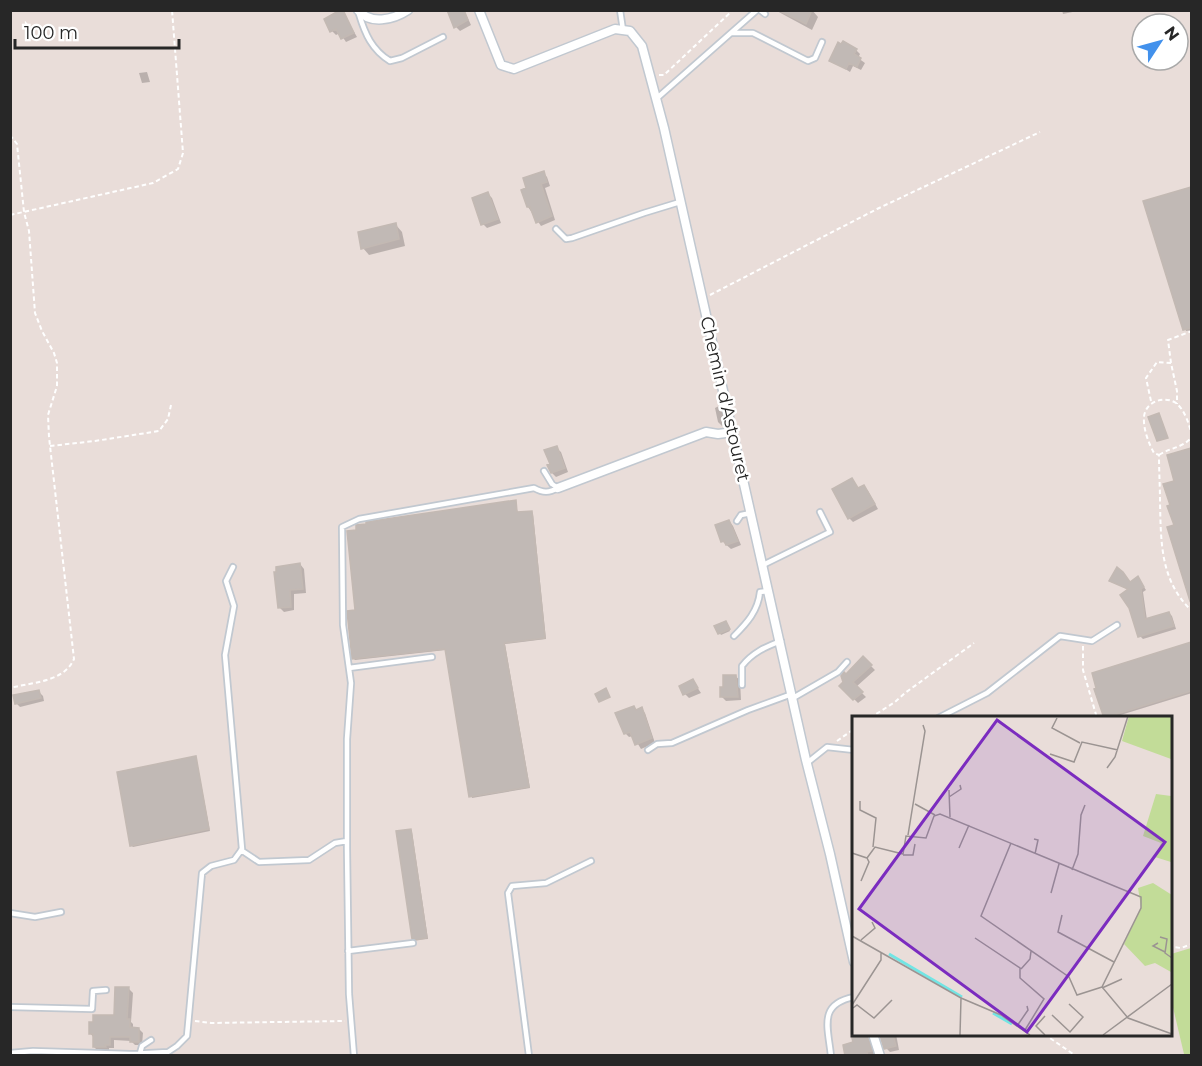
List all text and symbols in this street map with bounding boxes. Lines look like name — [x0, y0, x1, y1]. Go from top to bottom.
scale bar — [15, 12, 178, 50]
north arrow — [1130, 12, 1190, 72]
text: 100 m — [24, 22, 78, 44]
text: N — [1160, 23, 1183, 44]
street label: Chemin d'Astouret — [695, 314, 755, 484]
inset map — [852, 716, 1172, 1036]

